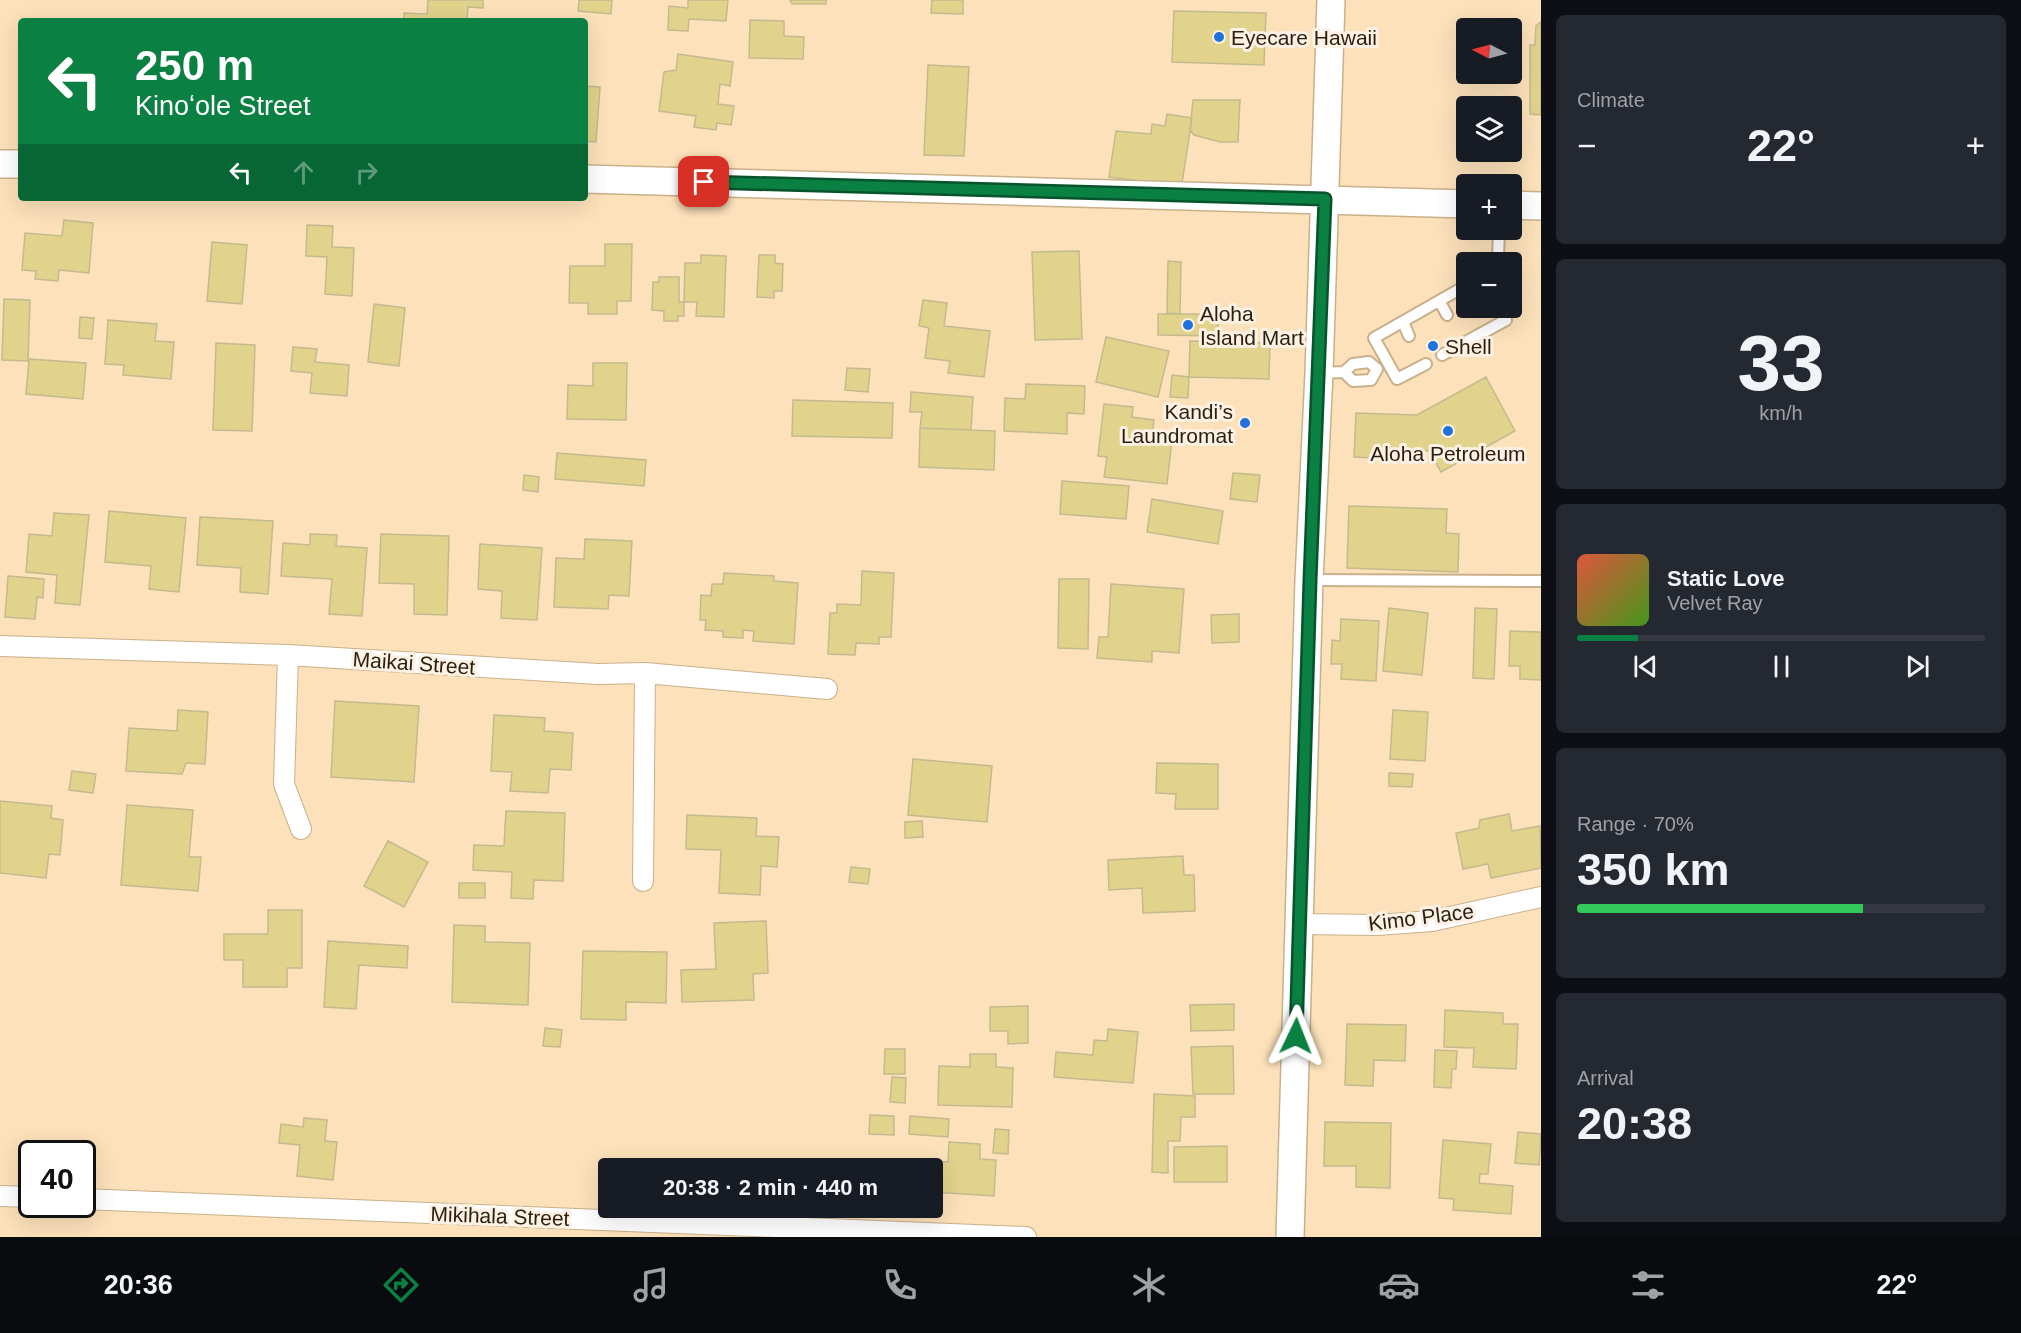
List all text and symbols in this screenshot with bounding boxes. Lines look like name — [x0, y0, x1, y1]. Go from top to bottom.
north arrow — [1456, 18, 1522, 84]
map controls — [1456, 18, 1522, 318]
place label: Eyecare Hawaii — [1231, 26, 1377, 49]
marker: Eyecare Hawaii — [1212, 30, 1226, 44]
icon: left — [36, 42, 114, 120]
text: 250 m — [135, 42, 254, 89]
text: Climate — [1577, 89, 1645, 111]
text: Kinoʻole Street — [135, 91, 311, 121]
button: layers — [1456, 96, 1522, 162]
text: 22° — [1747, 120, 1815, 171]
text: − — [1577, 127, 1596, 164]
text: + — [1966, 127, 1985, 164]
icon: left — [224, 156, 257, 189]
icon: ahead — [287, 156, 320, 189]
icon: right — [350, 156, 383, 189]
pin — [678, 156, 729, 207]
icon: arrive — [687, 165, 720, 198]
button: + — [1456, 174, 1522, 240]
button: − — [1456, 252, 1522, 318]
place label: Aloha Island Mart — [1200, 302, 1304, 349]
marker: Aloha Island Mart — [1181, 318, 1195, 332]
text: 33 — [1738, 319, 1824, 407]
place label: Shell — [1445, 335, 1492, 358]
marker: Shell — [1426, 339, 1440, 353]
place label: Kandi’s Laundromat — [1121, 400, 1233, 447]
text: km/h — [1759, 402, 1803, 424]
marker: Kandi’s Laundromat — [1238, 416, 1252, 430]
marker: Aloha Petroleum — [1441, 424, 1455, 438]
place label: Aloha Petroleum — [1370, 442, 1526, 465]
text: Static Love — [1667, 566, 1784, 591]
text: Velvet Ray — [1667, 592, 1763, 614]
street label: Maikai Street — [352, 647, 476, 679]
icon: previous — [1629, 650, 1662, 683]
icon: pause — [1765, 650, 1798, 683]
icon: next — [1901, 650, 1934, 683]
text: Range · 70% — [1577, 813, 1694, 835]
text: 350 km — [1577, 844, 1730, 895]
street label: Kimo Place — [1367, 899, 1475, 935]
position arrow — [1264, 1004, 1328, 1068]
text: Arrival — [1577, 1067, 1634, 1089]
text: 20:38 — [1577, 1098, 1692, 1149]
speed limit sign: 40 — [18, 1140, 96, 1218]
text: 20:38 · 2 min · 440 m — [663, 1175, 878, 1200]
street label: Mikihala Street — [430, 1202, 570, 1230]
icon: directions — [380, 1264, 422, 1306]
icon: music — [630, 1264, 672, 1306]
icon: phone — [879, 1264, 921, 1306]
icon: climate — [1128, 1264, 1170, 1306]
icon: car — [1378, 1264, 1420, 1306]
icon: filters — [1627, 1264, 1669, 1306]
text: 20:36 — [104, 1270, 173, 1300]
text: 22° — [1876, 1270, 1917, 1300]

